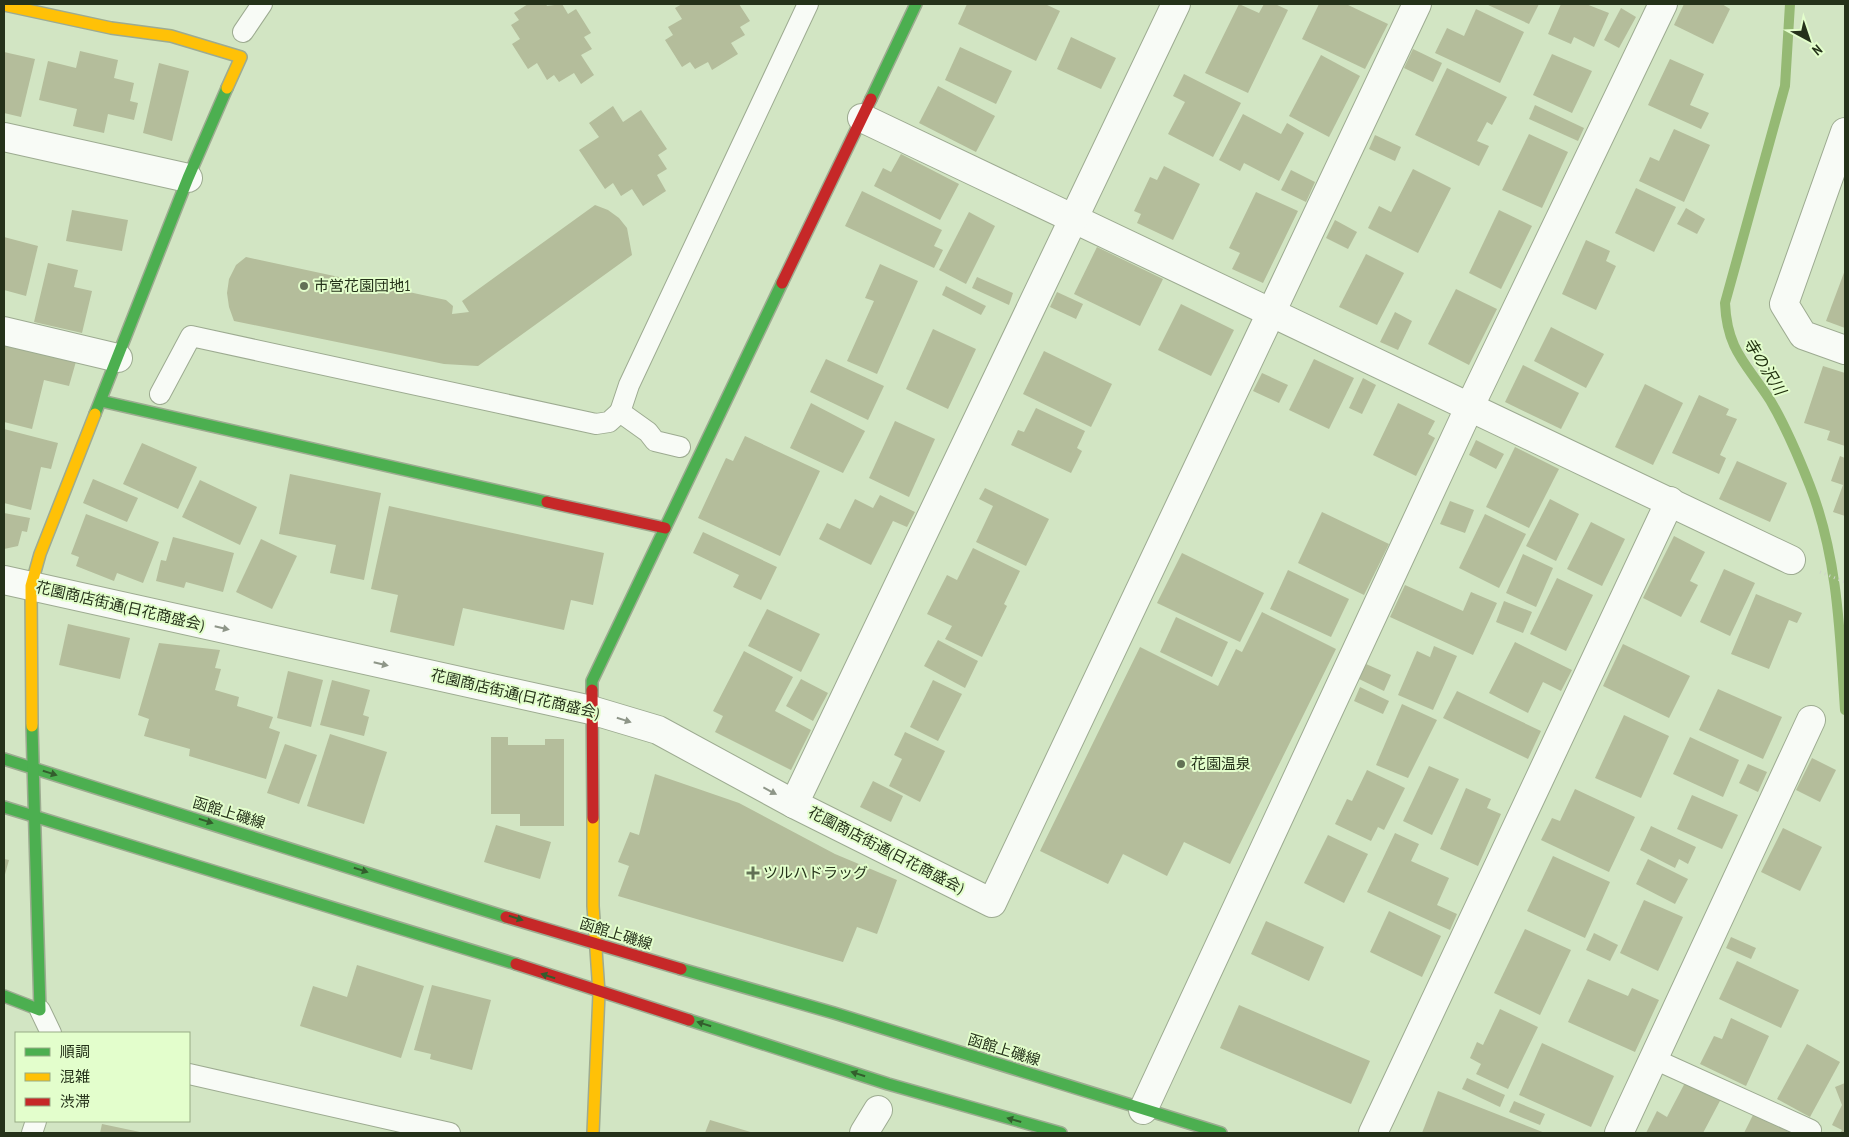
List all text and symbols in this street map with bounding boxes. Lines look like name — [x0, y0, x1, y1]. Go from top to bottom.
north arrow — [1784, 15, 1834, 65]
text: N — [1809, 41, 1826, 59]
place label: 市営花園団地1 — [314, 276, 411, 295]
marker: 市営花園団地1 — [298, 280, 310, 292]
water label: 寺の沢川 — [1740, 334, 1791, 400]
street label: 花園商店街通(日花商盛会) — [34, 577, 207, 634]
one-way arrow — [215, 625, 231, 633]
one-way arrow — [373, 660, 388, 668]
street label: 花園商店街通(日花商盛会) — [429, 665, 602, 722]
one-way arrow — [617, 717, 632, 725]
place label: 花園温泉 — [1191, 754, 1251, 773]
marker: 花園温泉 — [1175, 758, 1187, 770]
one-way arrow — [43, 770, 58, 777]
one-way arrow — [763, 787, 777, 795]
street label: 函館上磯線 — [190, 792, 268, 833]
street label: 花園商店街通(日花商盛会) — [805, 802, 968, 897]
one-way arrow — [198, 818, 213, 826]
place label: ツルハドラッグ — [763, 863, 868, 882]
one-way arrow — [353, 866, 368, 874]
marker: ツルハドラッグ — [747, 867, 759, 879]
street label: 函館上磯線 — [577, 913, 655, 954]
one-way arrow — [508, 915, 523, 923]
one-way arrow — [541, 972, 556, 979]
one-way arrow — [696, 1020, 711, 1028]
street label: 函館上磯線 — [965, 1029, 1043, 1070]
legend — [15, 1032, 190, 1122]
text: 順調 — [60, 1042, 90, 1061]
text: 混雑 — [60, 1067, 90, 1086]
one-way arrow — [850, 1070, 865, 1078]
text: 渋滞 — [60, 1092, 90, 1111]
one-way arrow — [1007, 1115, 1022, 1123]

